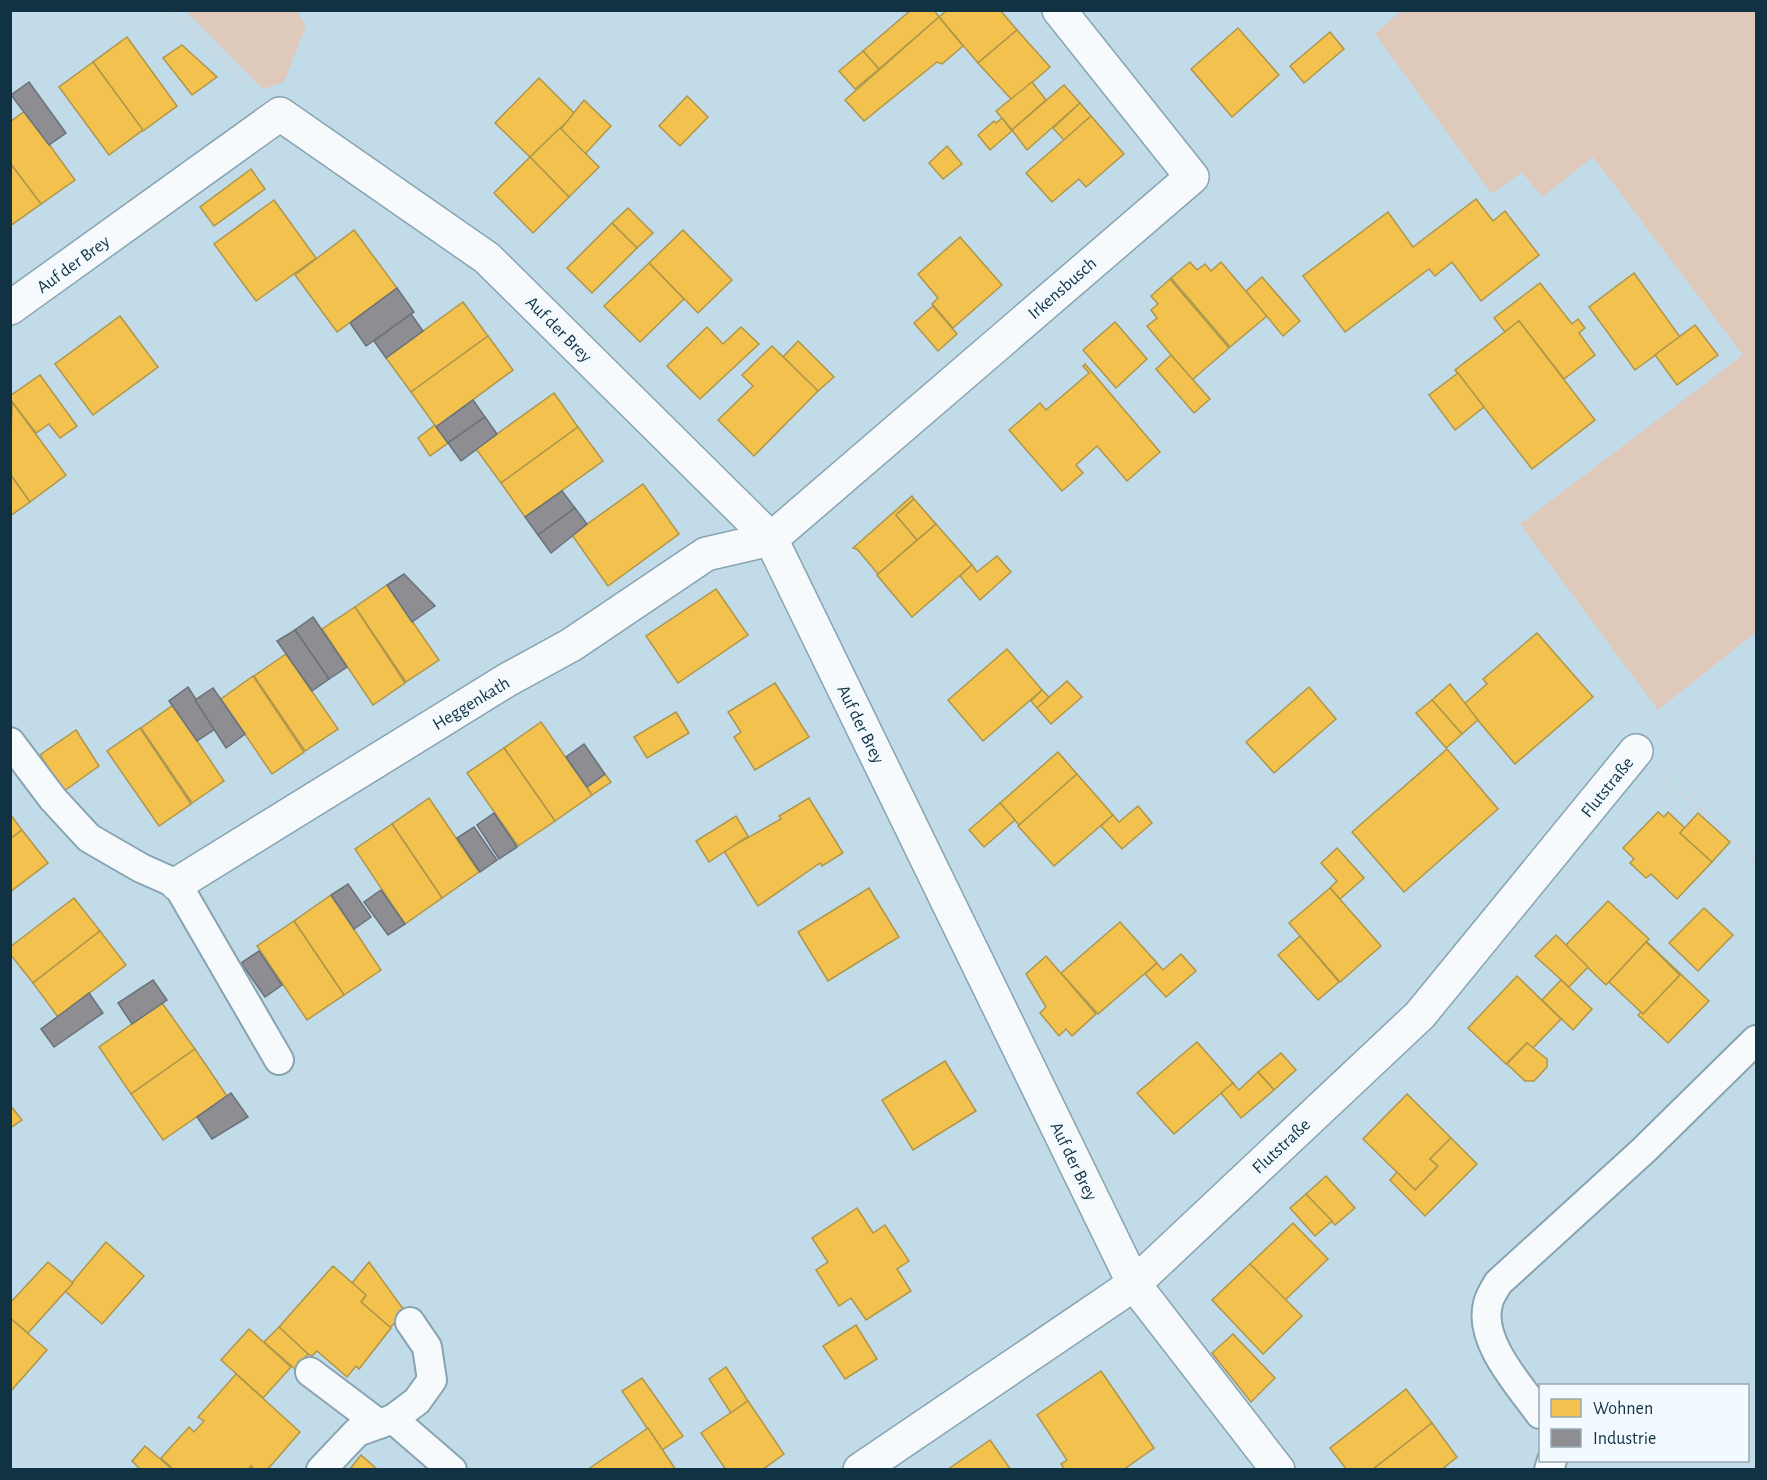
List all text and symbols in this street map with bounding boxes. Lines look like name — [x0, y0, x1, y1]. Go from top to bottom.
street label: Auf der Brey — [34, 232, 114, 297]
street label: Irkensbusch — [1025, 254, 1100, 323]
street label: Auf der Brey — [522, 293, 595, 366]
street label: Heggenkath — [430, 674, 513, 734]
street label: Auf der Brey — [833, 682, 887, 767]
street label: Flutstraße — [1578, 754, 1637, 821]
street label: Flutstraße — [1249, 1116, 1314, 1178]
street label: Auf der Brey — [1046, 1119, 1100, 1204]
legend — [1539, 1384, 1749, 1462]
text: Wohnen — [1593, 1400, 1653, 1418]
text: Industrie — [1593, 1430, 1656, 1448]

